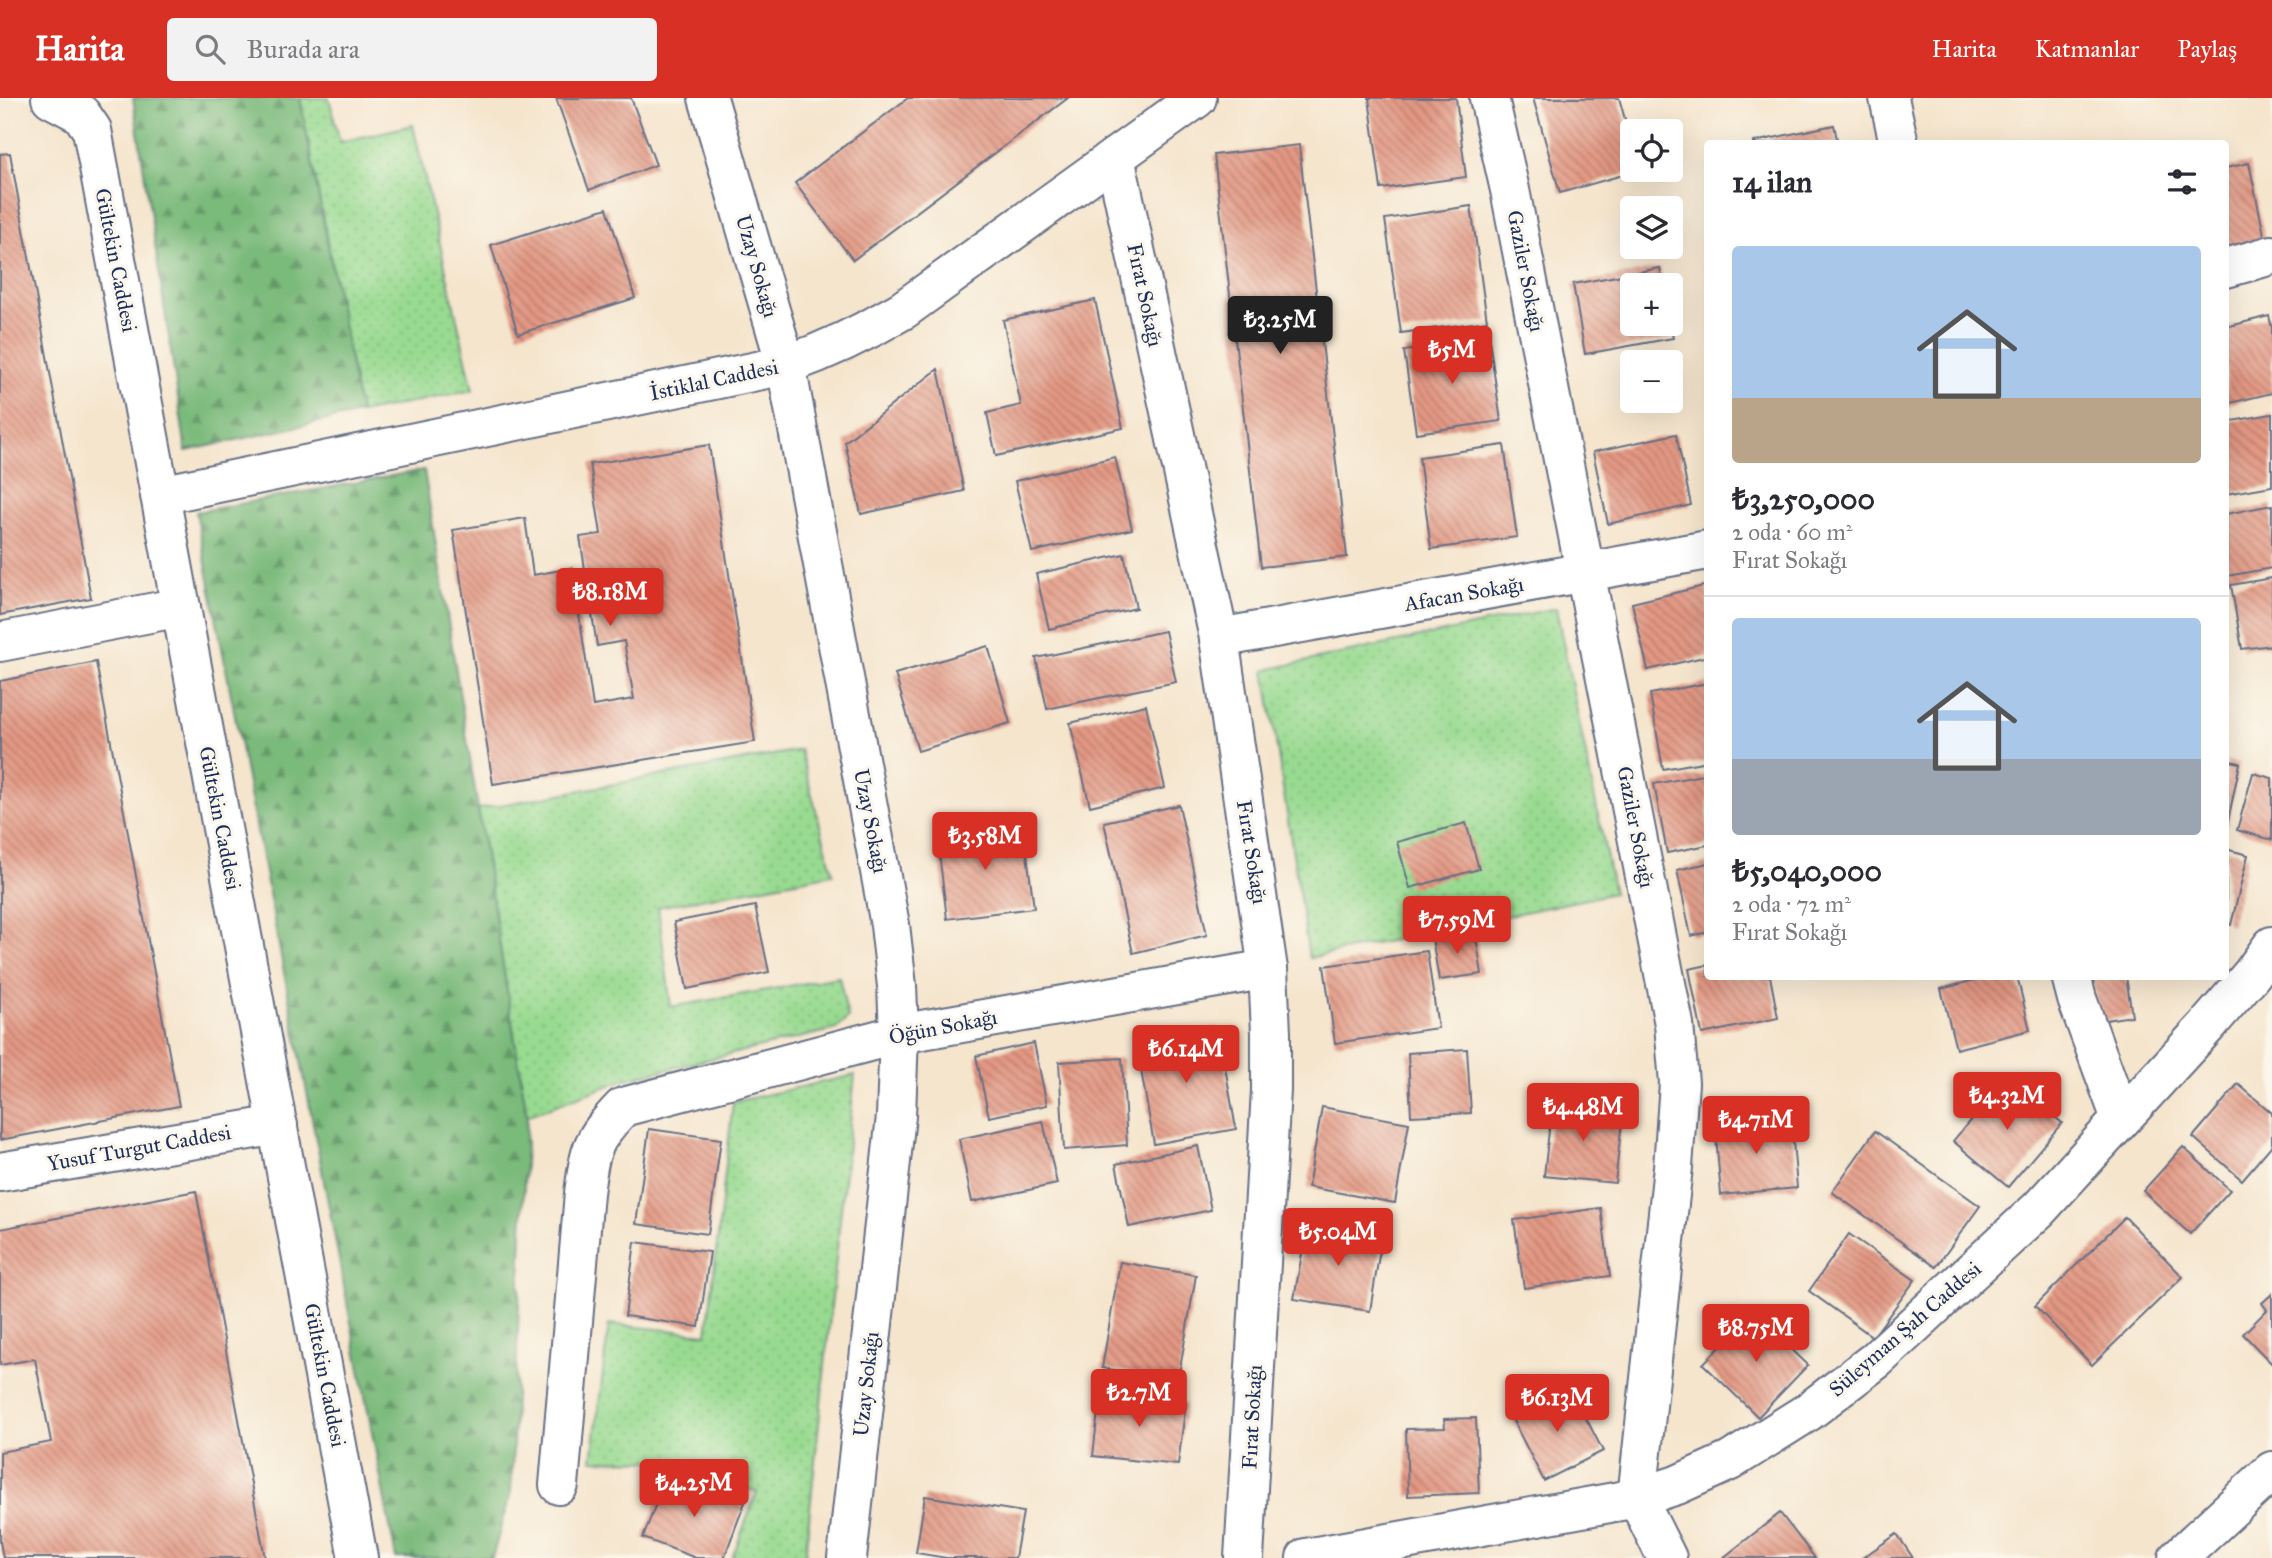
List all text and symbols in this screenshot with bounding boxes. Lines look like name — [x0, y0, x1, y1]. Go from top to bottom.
search box — [167, 18, 657, 81]
text: Harita — [35, 29, 125, 69]
icon: search — [191, 30, 229, 68]
text: Burada ara — [247, 33, 360, 65]
text: Harita — [1932, 34, 1997, 64]
text: Katmanlar — [2035, 34, 2139, 64]
text: Paylaş — [2177, 34, 2237, 64]
map controls — [1620, 119, 1683, 413]
button: locate — [1620, 119, 1683, 182]
icon: filters — [2163, 163, 2201, 201]
text: 14 ilan — [1732, 164, 1812, 200]
street label: Gültekin Caddesi — [89, 186, 143, 334]
button: layers — [1620, 196, 1683, 259]
street label: Gaziler Sokağı — [1501, 208, 1551, 334]
street label: Uzay Sokağı — [730, 212, 784, 321]
street label: Fırat Sokağı — [1121, 241, 1169, 349]
button: + — [1620, 273, 1683, 336]
icon: home — [1904, 291, 2030, 417]
pin: ₺3.25M — [1223, 296, 1337, 356]
text: ₺3.25M — [1244, 305, 1316, 333]
pin: ₺5M — [1418, 327, 1486, 386]
text: ₺5M — [1428, 335, 1476, 363]
button: − — [1620, 350, 1683, 413]
street label: İstiklal Caddesi — [647, 354, 781, 406]
text: ₺3,250,000 — [1732, 481, 1875, 517]
text: 2 oda · 60 m² — [1732, 518, 1852, 546]
text: Fırat Sokağı — [1732, 546, 1847, 574]
pin: ₺8.18M — [553, 568, 667, 628]
street label: Afacan Sokağı — [1401, 571, 1526, 617]
text: ₺8.18M — [572, 577, 648, 605]
icon: home — [1904, 663, 2030, 789]
street label: Gültekin Caddesi — [193, 744, 247, 892]
street label: Gaziler Sokağı — [1611, 764, 1661, 890]
street label: Uzay Sokağı — [848, 767, 894, 876]
street label: Fırat Sokağı — [1231, 798, 1273, 906]
pin: ₺3.58M — [928, 812, 1042, 872]
text: ₺3.58M — [948, 821, 1022, 849]
text: ₺5,040,000 — [1732, 853, 1882, 889]
text: 2 oda · 72 m² — [1732, 890, 1851, 918]
pin: ₺7.59M — [1400, 896, 1514, 956]
text: ₺7.59M — [1419, 905, 1495, 933]
text: Fırat Sokağı — [1732, 918, 1847, 946]
street label: Öğün Sokağı — [887, 1004, 1000, 1050]
pin: ₺6.14M — [1129, 1026, 1243, 1085]
text: ₺6.14M — [1148, 1034, 1224, 1062]
pin: ₺4.32M — [1950, 1072, 2064, 1132]
text: ₺4.32M — [1969, 1081, 2045, 1109]
pin: ₺4.48M — [1526, 1084, 1640, 1143]
text: ₺4.48M — [1543, 1092, 1623, 1120]
pin: ₺4.71M — [1699, 1096, 1813, 1156]
text: ₺4.71M — [1719, 1105, 1793, 1133]
street label: Yusuf Turgut Caddesi — [45, 1119, 233, 1177]
pin: ₺5.04M — [1281, 1208, 1395, 1268]
text: ₺5.04M — [1299, 1217, 1377, 1245]
street label: Süleyman Şah Caddesi — [1824, 1256, 1987, 1402]
street label: Gültekin Caddesi — [298, 1301, 352, 1449]
pin: ₺8.75M — [1699, 1304, 1813, 1364]
text: ₺8.75M — [1718, 1313, 1794, 1341]
street label: Uzay Sokağı — [848, 1330, 884, 1438]
street label: Fırat Sokağı — [1236, 1364, 1268, 1470]
pin: ₺2.7M — [1090, 1370, 1188, 1429]
pin: ₺6.13M — [1500, 1374, 1614, 1434]
text: ₺2.7M — [1107, 1378, 1171, 1406]
text: ₺6.13M — [1521, 1383, 1593, 1411]
pin: ₺4.25M — [637, 1460, 751, 1519]
text: ₺4.25M — [656, 1468, 732, 1496]

